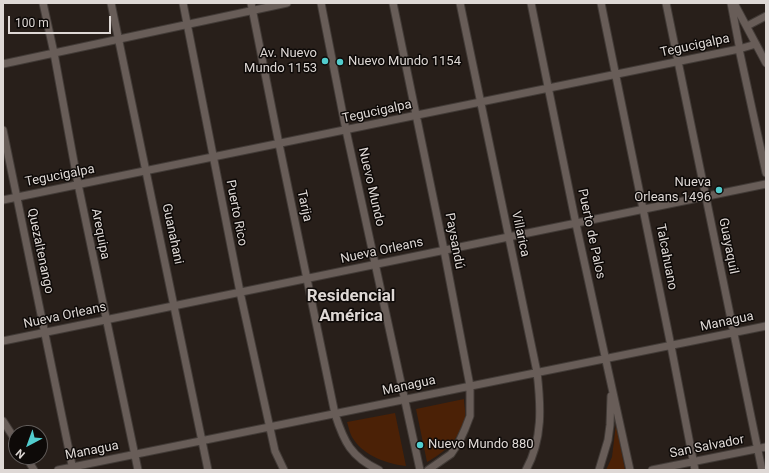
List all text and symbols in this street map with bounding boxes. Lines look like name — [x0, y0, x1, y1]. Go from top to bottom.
scale bar — [10, 8, 113, 34]
text: 100 m — [15, 16, 49, 30]
street label: Tegucigalpa — [659, 31, 731, 61]
place label: Av. Nuevo Mundo 1153 — [244, 46, 317, 77]
place label: Nuevo Mundo 1154 — [348, 54, 461, 70]
marker: Av. Nuevo Mundo 1153 — [320, 56, 330, 66]
marker: Nuevo Mundo 1154 — [335, 57, 345, 67]
street label: Tegucigalpa — [341, 97, 413, 127]
street label: Nuevo Mundo — [354, 146, 388, 228]
street label: Tegucigalpa — [24, 162, 96, 190]
place label: Nueva Orleans 1496 — [634, 175, 711, 206]
street label: Puerto Rico — [222, 179, 250, 247]
marker: Nueva Orleans 1496 — [714, 185, 724, 195]
street label: Puerto de Palos — [574, 188, 608, 280]
street label: Tarija — [293, 189, 315, 223]
street label: Guanahani — [158, 202, 186, 266]
street label: Quezaltenango — [23, 207, 57, 295]
street label: Arequipa — [87, 207, 113, 261]
street label: Villarica — [508, 210, 532, 258]
street label: Paysandú — [441, 212, 467, 270]
street label: Guayaquil — [715, 217, 741, 275]
street label: Talcahuano — [652, 223, 680, 291]
street label: Nueva Orleans — [339, 235, 425, 267]
district label: Residencial América — [307, 287, 395, 327]
street label: Nueva Orleans — [22, 300, 108, 332]
street label: Managua — [699, 309, 755, 335]
street label: Managua — [381, 373, 437, 399]
north arrow — [8, 425, 48, 465]
street label: San Salvador — [668, 432, 746, 462]
place label: Nuevo Mundo 880 — [428, 437, 534, 453]
street label: Managua — [64, 438, 120, 464]
marker: Nuevo Mundo 880 — [415, 440, 425, 450]
text: N — [13, 446, 28, 461]

